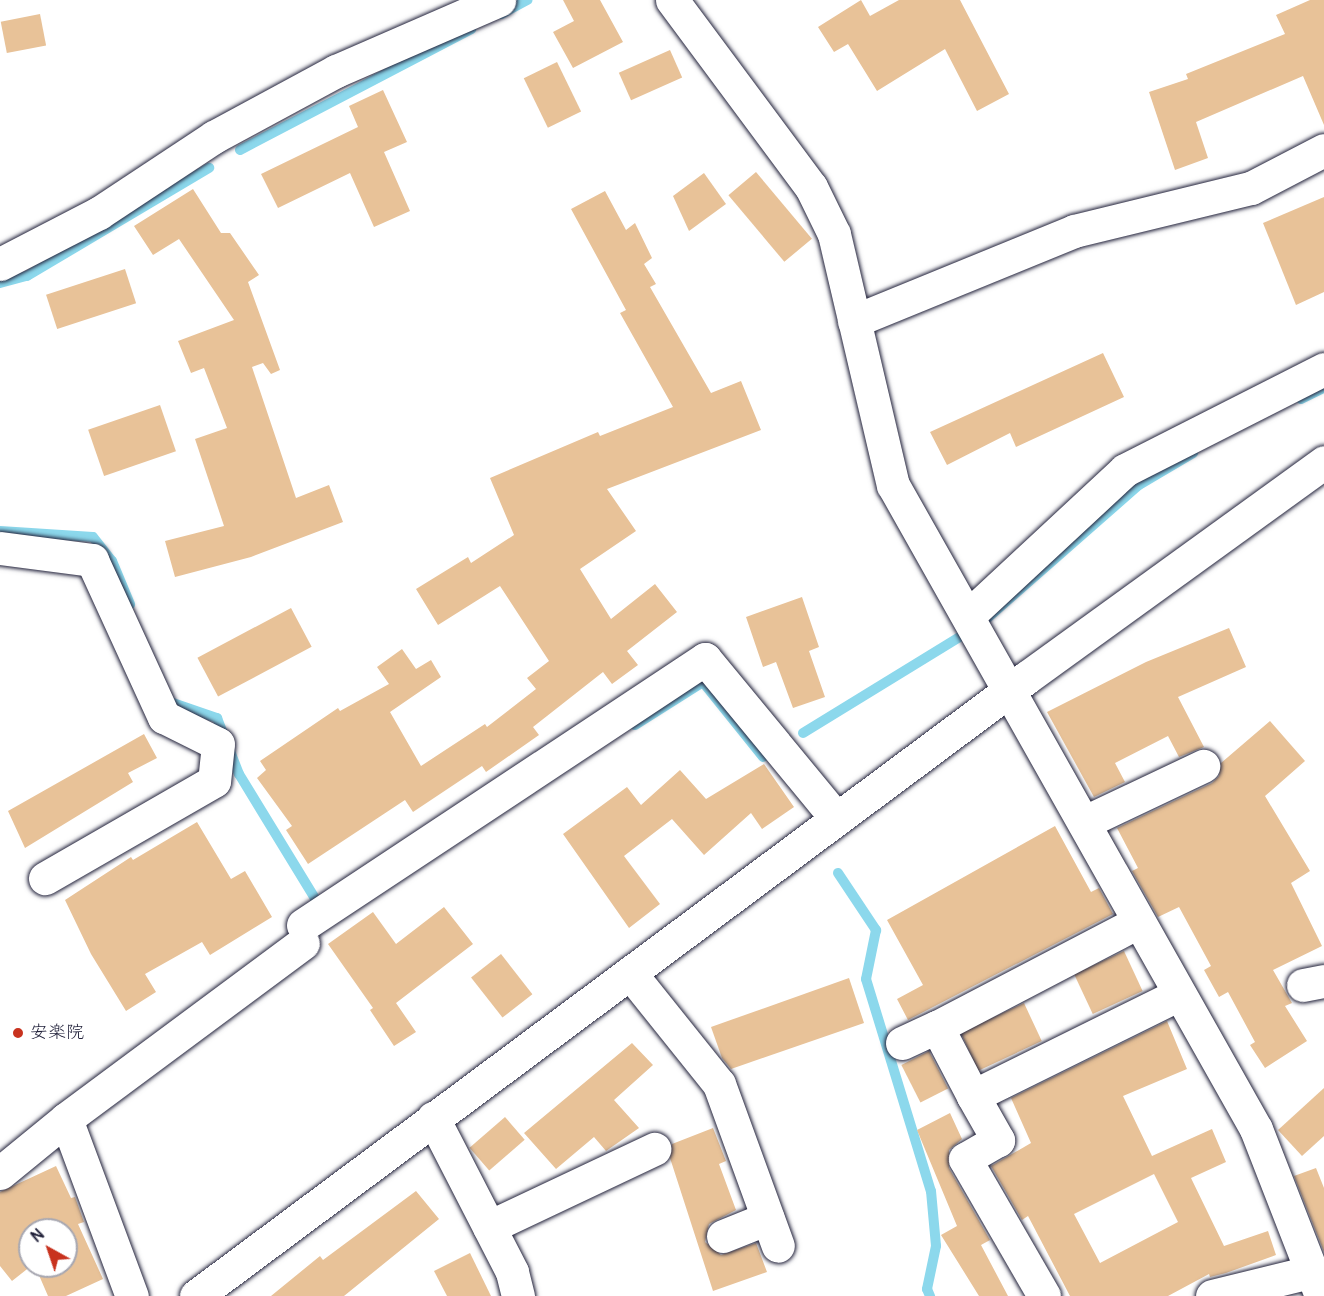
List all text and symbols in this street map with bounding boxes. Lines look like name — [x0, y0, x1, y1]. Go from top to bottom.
place label: 安楽院 — [30, 1022, 84, 1044]
marker: 安楽院 — [11, 1026, 25, 1040]
north arrow — [18, 1218, 78, 1278]
text: N — [27, 1225, 48, 1247]

